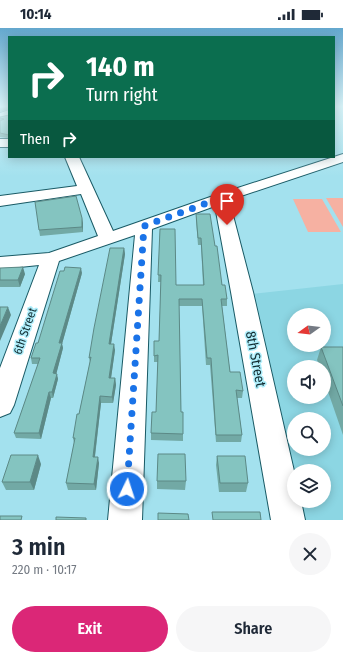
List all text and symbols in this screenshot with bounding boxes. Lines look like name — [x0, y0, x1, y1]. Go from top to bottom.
text: 10:14 — [20, 5, 52, 23]
text: 140 m — [86, 50, 155, 83]
icon: right — [20, 52, 72, 104]
text: Turn right — [86, 84, 158, 106]
icon: right — [58, 128, 80, 150]
text: Then — [20, 130, 50, 148]
pin — [210, 184, 244, 225]
icon: arrive — [216, 190, 238, 212]
street label: 6th Street — [10, 306, 40, 356]
north arrow — [287, 308, 331, 352]
map controls — [287, 308, 331, 508]
street label: 8th Street — [242, 330, 269, 389]
button: sound — [287, 360, 331, 404]
button: search — [287, 412, 331, 456]
button: layers — [287, 464, 331, 508]
position arrow — [106, 468, 148, 510]
text: 3 min — [12, 533, 66, 561]
button: close — [289, 533, 331, 575]
text: 220 m · 10:17 — [12, 562, 77, 577]
button: Exit — [12, 606, 168, 652]
button: Share — [176, 606, 331, 652]

